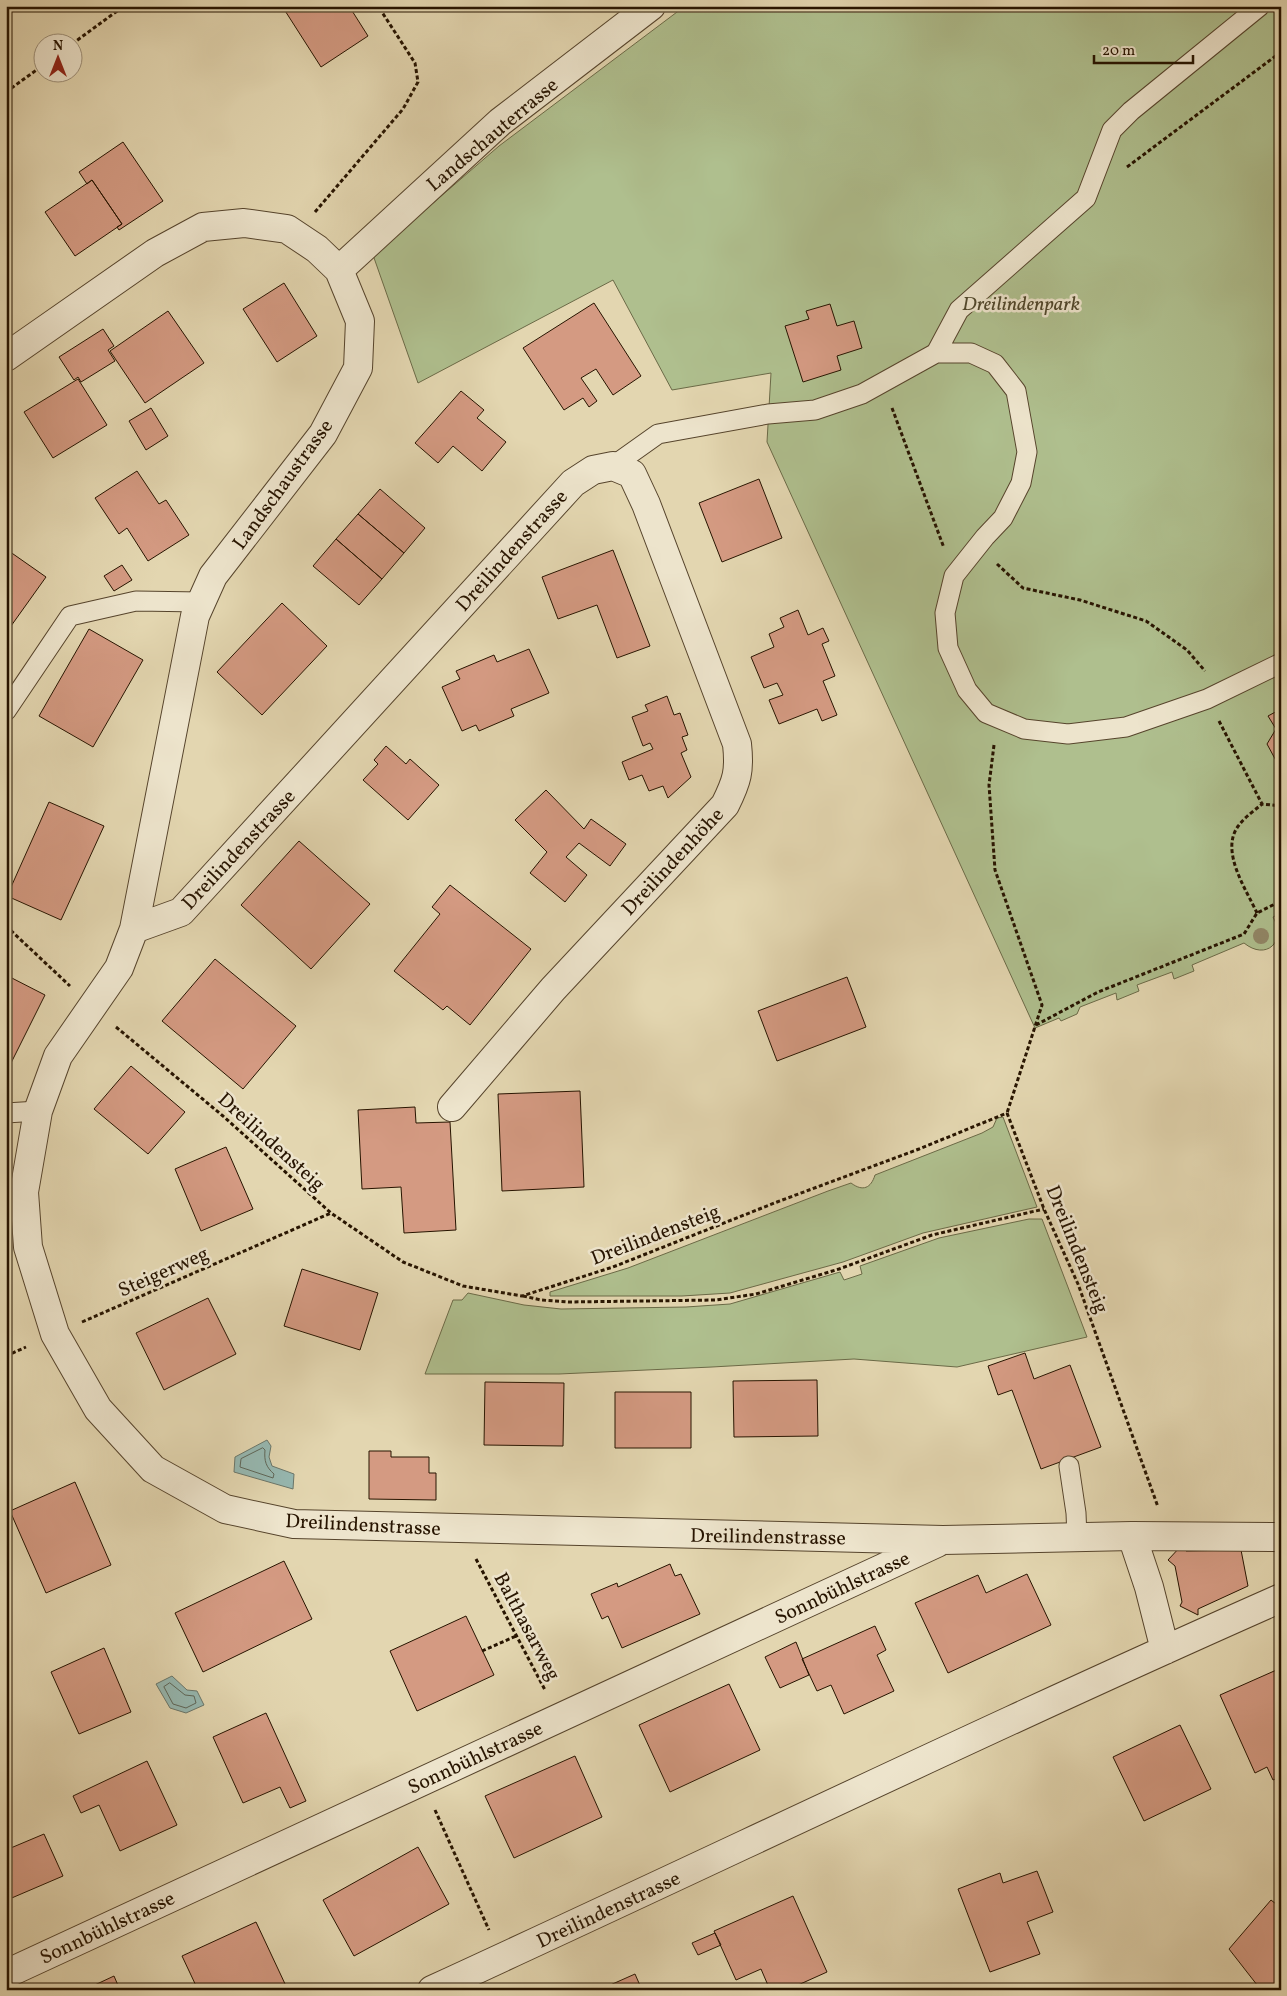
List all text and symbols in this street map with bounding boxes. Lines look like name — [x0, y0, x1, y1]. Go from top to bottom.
north arrow — [32, 32, 82, 82]
scale bar — [1094, 32, 1193, 64]
text: N — [53, 37, 63, 56]
text: 20 m — [1102, 41, 1135, 62]
street label: Landschauterrasse — [421, 72, 565, 199]
park label: Dreilindenpark — [962, 291, 1080, 319]
street label: Landschaustrasse — [227, 414, 341, 556]
street label: Dreilindenstrasse — [450, 484, 575, 619]
street label: Dreilindenstrasse — [176, 784, 303, 917]
street label: Dreilindenhöhe — [616, 802, 731, 923]
street label: Dreilindensteig — [211, 1087, 331, 1198]
street label: Dreilindensteig — [1038, 1181, 1115, 1318]
street label: Dreilindensteig — [587, 1198, 724, 1273]
street label: Steigerweg — [114, 1240, 214, 1305]
street label: Dreilindenstrasse — [284, 1508, 441, 1544]
street label: Dreilindenstrasse — [690, 1523, 846, 1553]
street label: Sonnbühlstrasse — [771, 1545, 915, 1632]
street label: Balthasarweg — [486, 1568, 567, 1686]
street label: Sonnbühlstrasse — [404, 1715, 548, 1802]
street label: Dreilindenstrasse — [532, 1865, 685, 1956]
street label: Sonnbühlstrasse — [36, 1885, 180, 1972]

